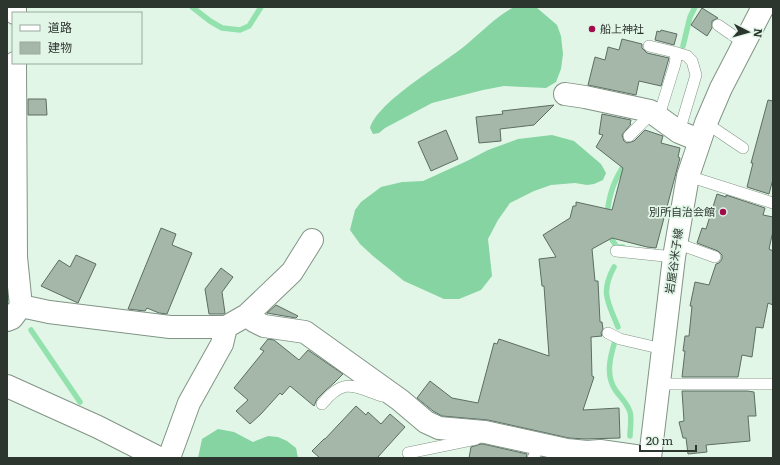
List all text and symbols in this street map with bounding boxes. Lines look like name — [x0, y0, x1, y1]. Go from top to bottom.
legend — [12, 12, 142, 64]
north arrow — [728, 12, 768, 52]
text: 道路 — [48, 18, 72, 36]
place label: 船上神社 — [600, 20, 644, 36]
marker: 船上神社 — [587, 24, 597, 34]
text: N — [751, 28, 767, 39]
text: 建物 — [48, 38, 72, 56]
place label: 別所自治会館 — [649, 203, 715, 219]
marker: 別所自治会館 — [718, 207, 728, 217]
street label: 岩屋谷米子線 — [660, 227, 686, 295]
scale bar — [640, 427, 696, 453]
text: 20 m — [646, 431, 673, 449]

